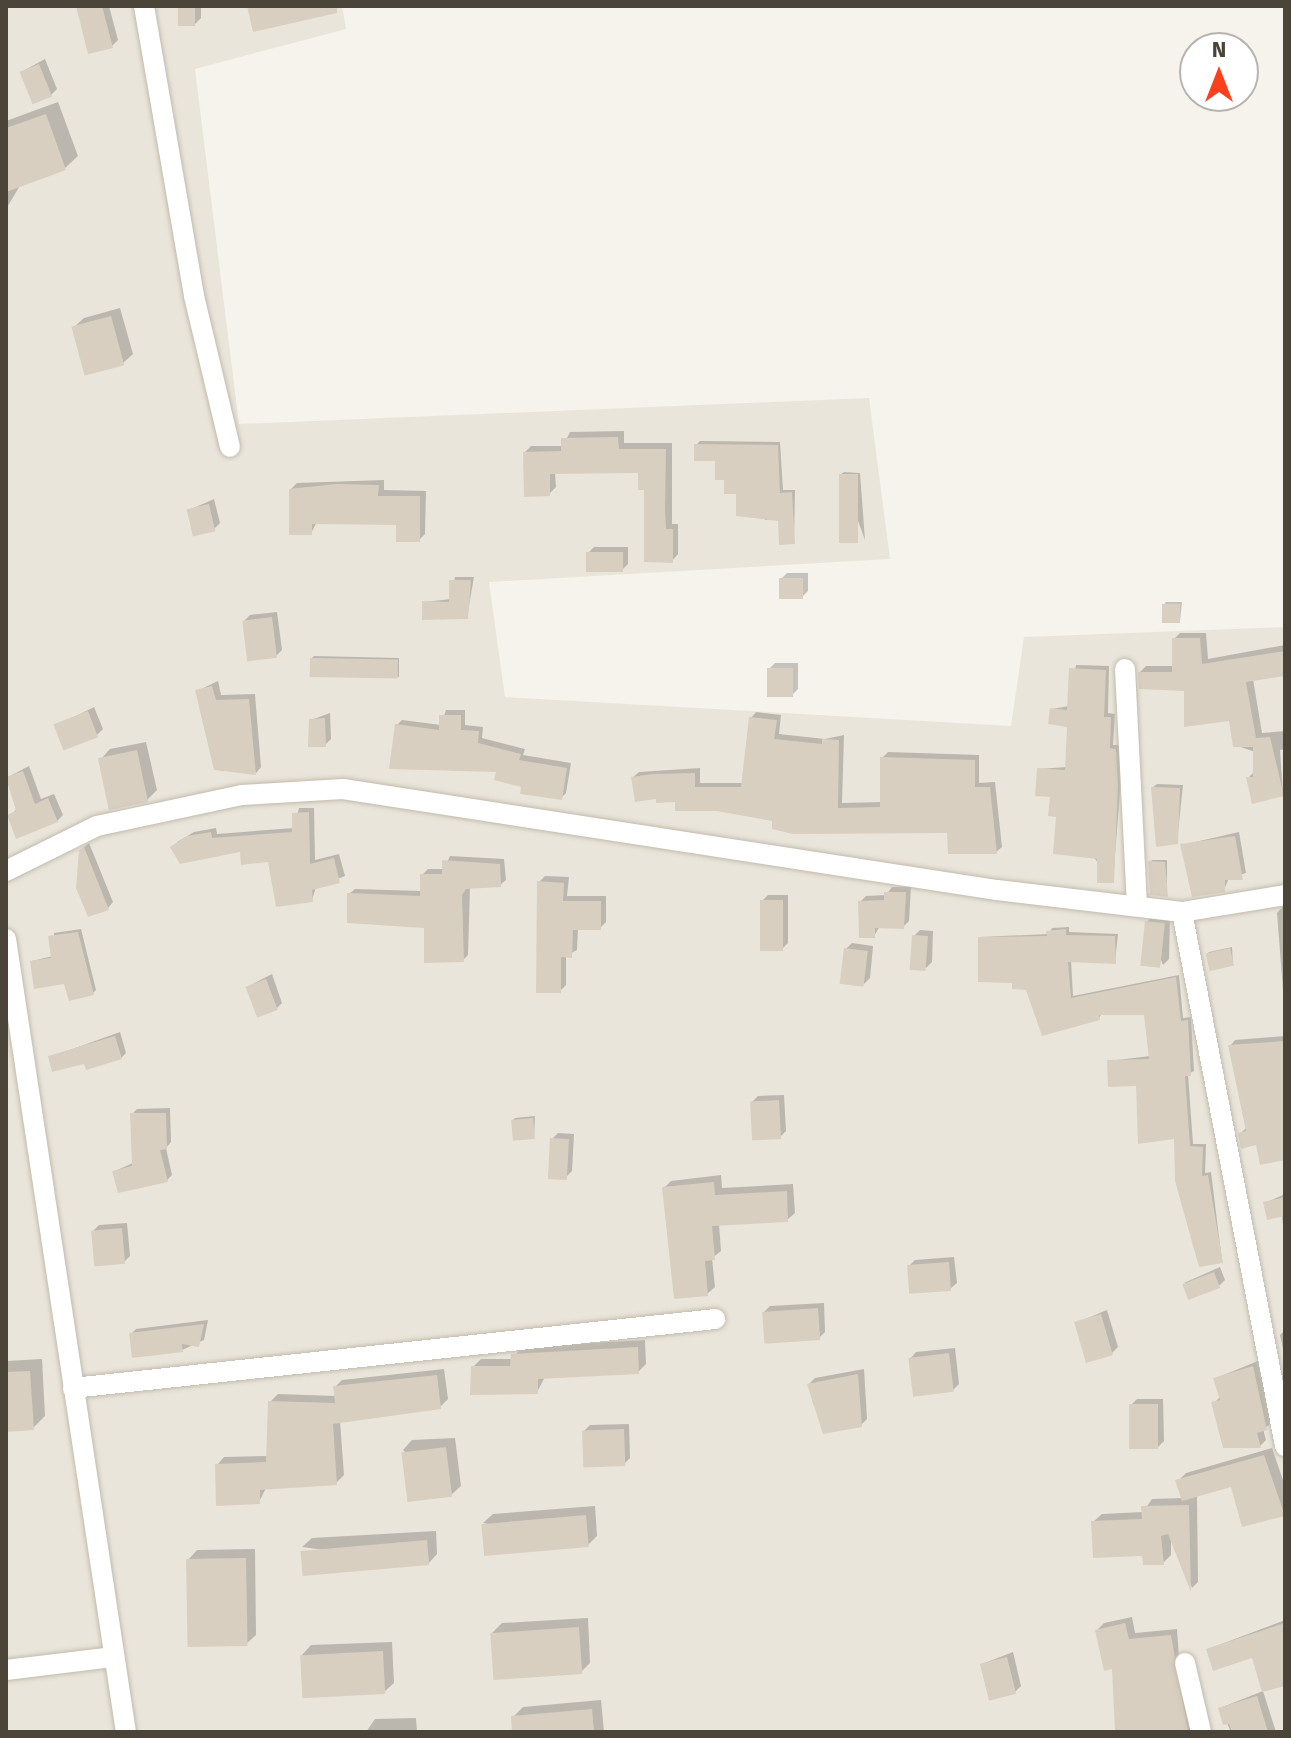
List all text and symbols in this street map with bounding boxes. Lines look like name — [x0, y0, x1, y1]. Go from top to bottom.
north arrow — [1179, 32, 1259, 112]
text: N — [1212, 36, 1226, 63]

